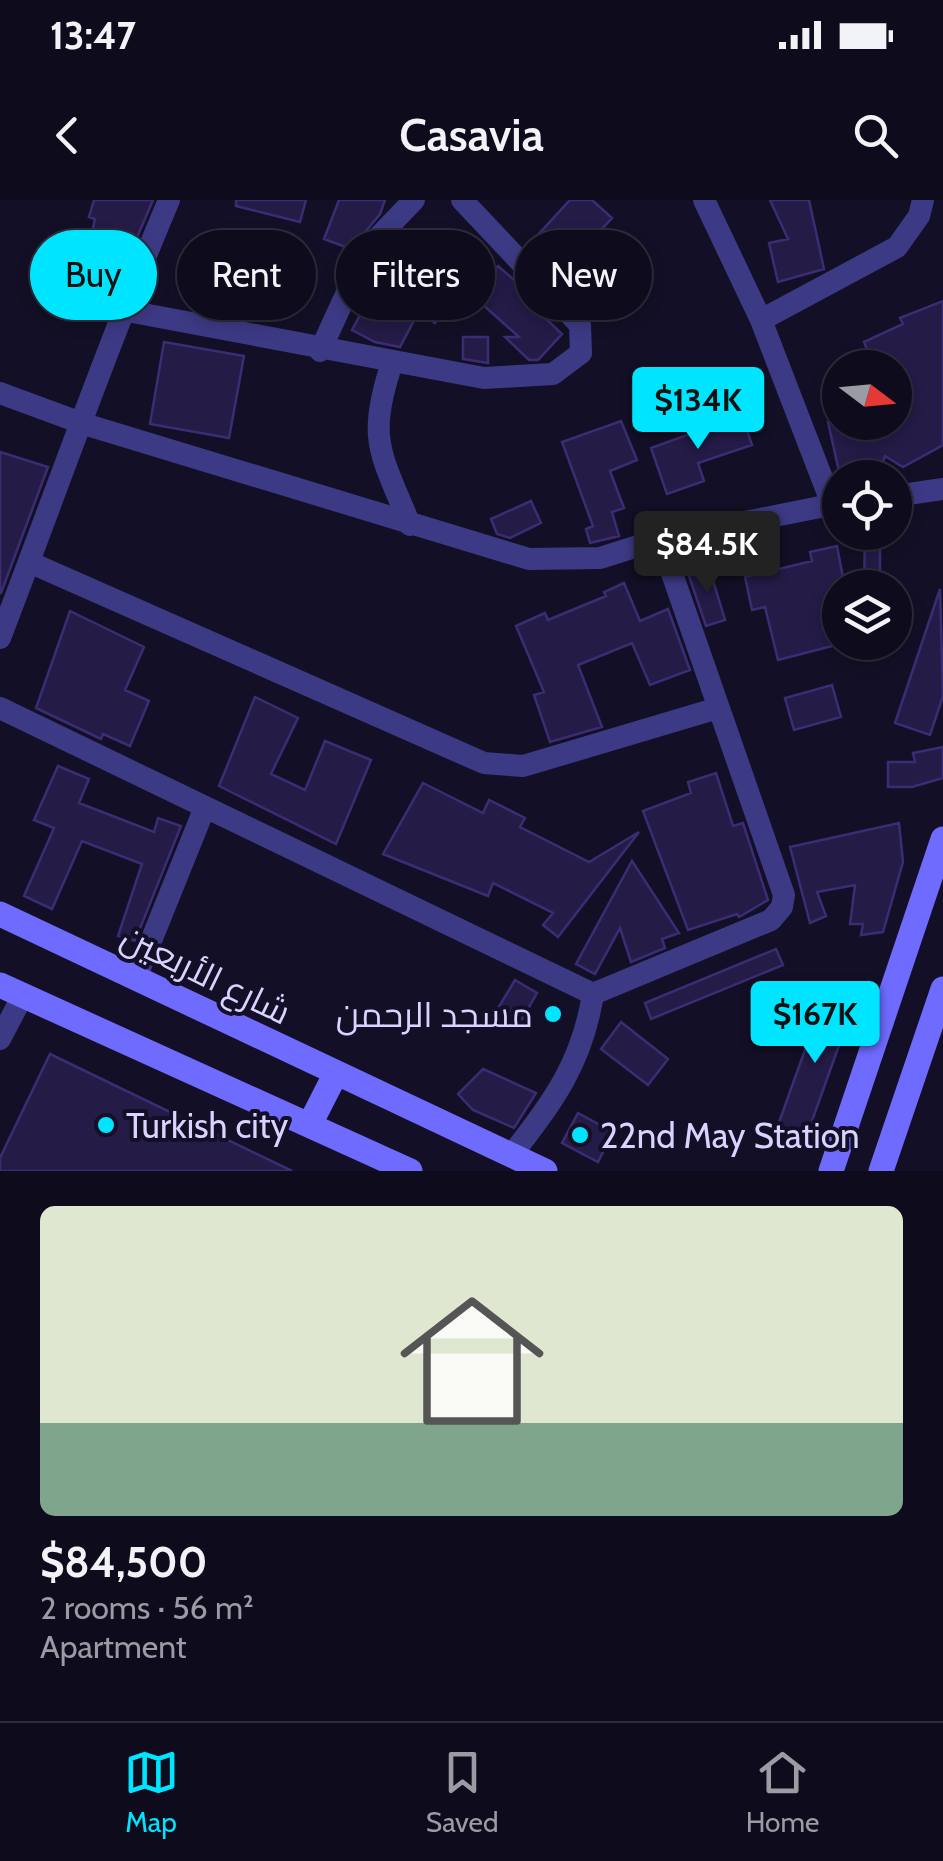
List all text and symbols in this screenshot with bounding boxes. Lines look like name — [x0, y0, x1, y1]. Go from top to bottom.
text: 13:47 — [50, 12, 136, 59]
icon: back — [40, 108, 95, 163]
text: Casavia — [399, 108, 544, 162]
icon: search — [848, 108, 903, 163]
chip: Buy — [30, 230, 157, 320]
chip: Rent — [177, 230, 316, 320]
chip: Filters — [336, 230, 495, 320]
chip: New — [515, 230, 652, 320]
north arrow — [822, 350, 912, 440]
map controls — [822, 350, 912, 660]
pin: $134K — [628, 367, 768, 452]
text: $134K — [654, 380, 742, 419]
button: locate — [822, 460, 912, 550]
pin: $84.5K — [626, 511, 788, 596]
text: $84.5K — [656, 524, 758, 563]
button: layers — [822, 570, 912, 660]
street label: شارع الأربعين — [113, 915, 298, 1035]
pin: $167K — [745, 981, 885, 1066]
place label: مسجد الرحمن — [336, 993, 533, 1036]
text: $167K — [773, 994, 857, 1033]
marker: مسجد الرحمن — [542, 1003, 564, 1025]
place label: Turkish city — [126, 1104, 289, 1147]
marker: Turkish city — [95, 1114, 117, 1136]
place label: 22nd May Station — [600, 1114, 860, 1157]
marker: 22nd May Station — [569, 1124, 591, 1146]
icon: home — [382, 1271, 562, 1451]
text: $84,500 — [40, 1536, 207, 1588]
text: 2 rooms · 56 m² — [40, 1588, 254, 1627]
text: Apartment — [40, 1627, 187, 1666]
tab: Map — [124, 1745, 179, 1839]
tab: Saved — [426, 1745, 499, 1839]
tab: Home — [746, 1745, 819, 1839]

